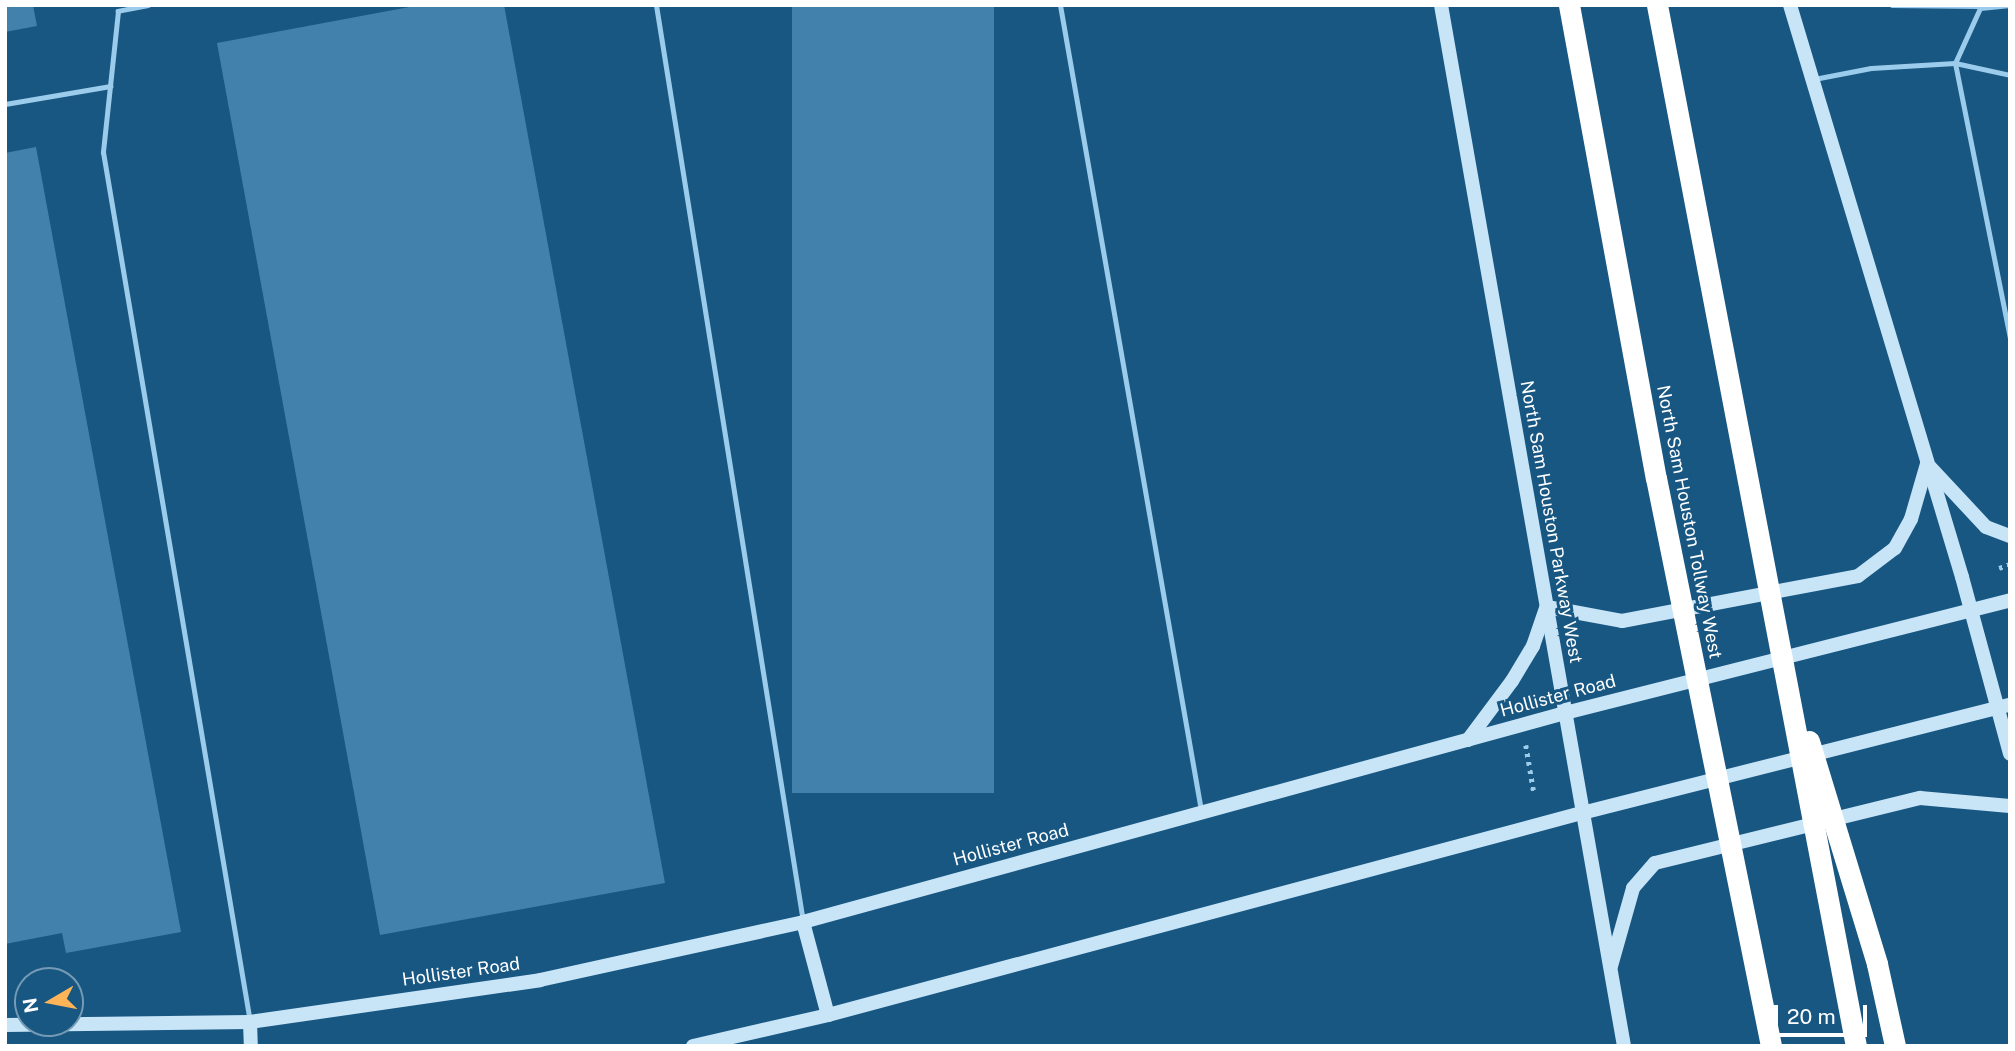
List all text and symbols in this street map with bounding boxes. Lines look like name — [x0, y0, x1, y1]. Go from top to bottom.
street label: North Sam Houston Parkway West — [1515, 379, 1587, 665]
street label: North Sam Houston Tollway West — [1652, 383, 1726, 661]
street label: Hollister Road — [1498, 670, 1618, 722]
street label: Hollister Road — [951, 819, 1071, 871]
street label: Hollister Road — [401, 953, 521, 991]
north arrow — [14, 967, 84, 1037]
scale bar — [1777, 992, 1870, 1036]
text: N — [18, 996, 42, 1015]
text: 20 m — [1787, 1004, 1836, 1029]

